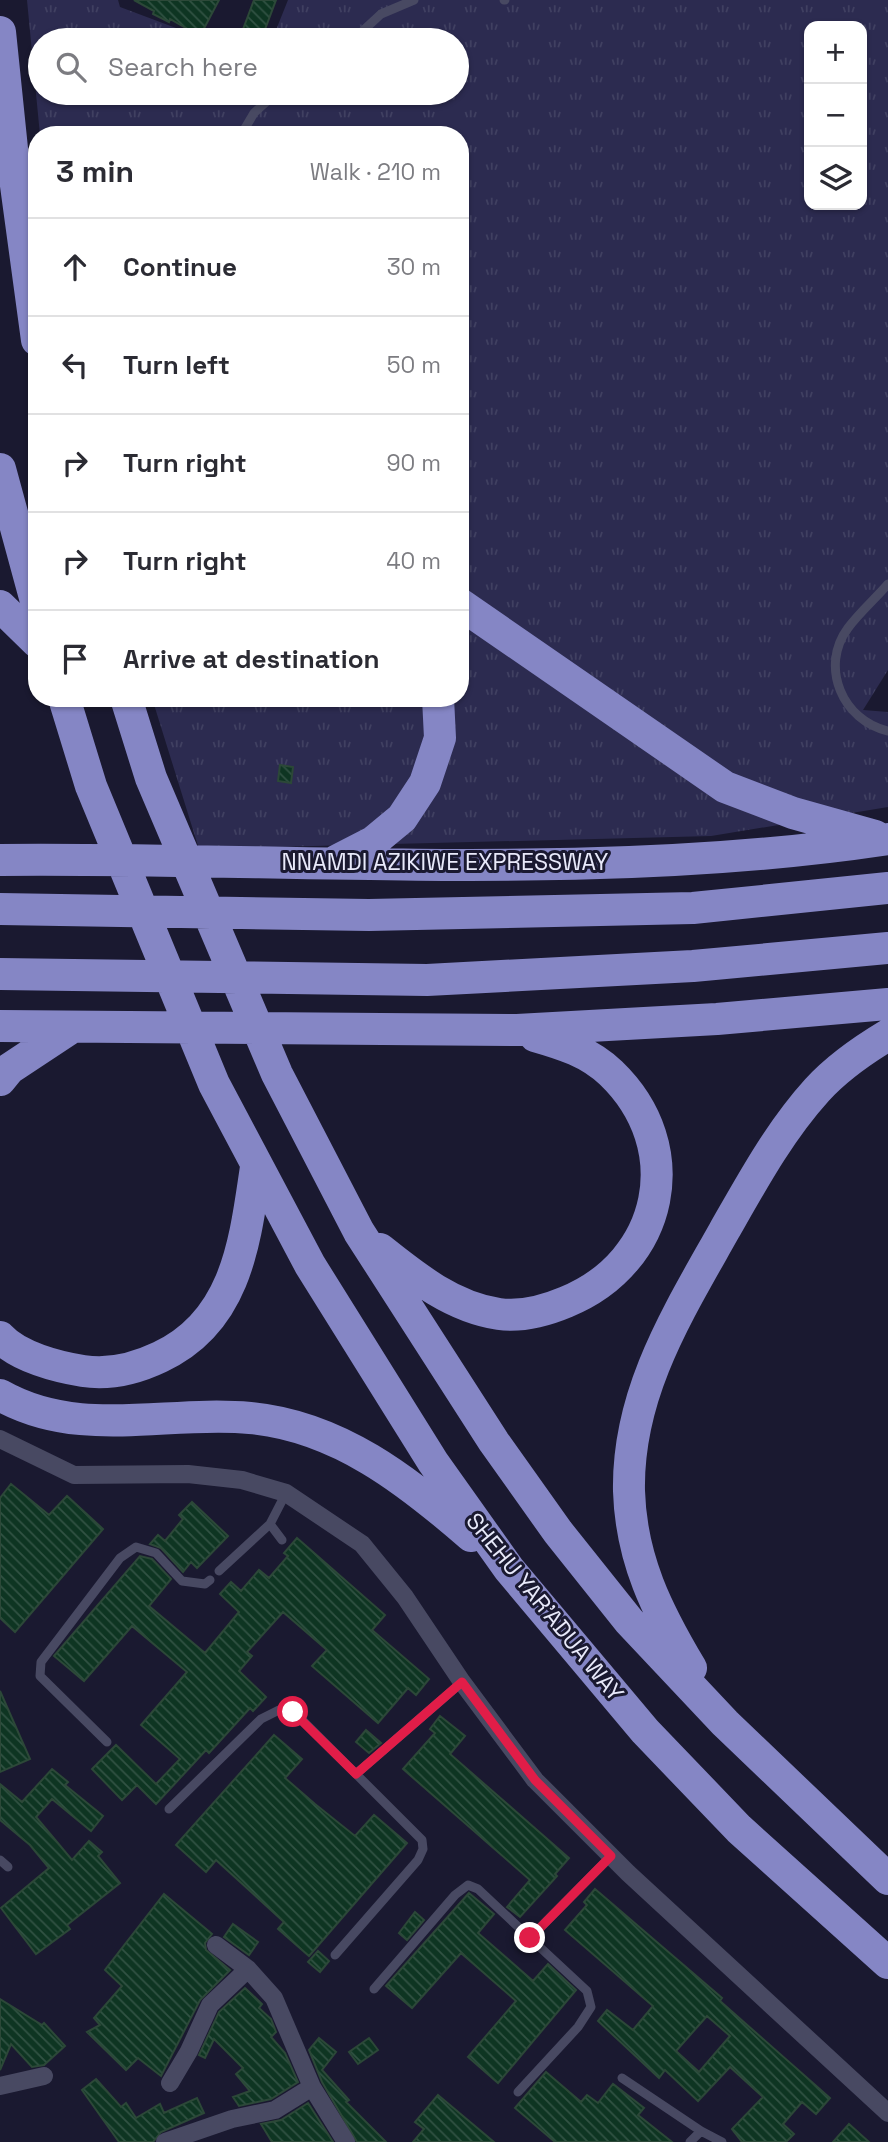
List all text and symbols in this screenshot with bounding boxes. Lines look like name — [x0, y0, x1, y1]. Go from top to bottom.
map controls — [804, 21, 867, 210]
button: + — [804, 21, 867, 84]
search box — [28, 28, 469, 105]
icon: search — [52, 48, 90, 86]
text: Search here — [108, 50, 258, 84]
button: − — [804, 84, 867, 147]
button: layers — [804, 147, 867, 210]
text: 3 min — [56, 152, 134, 191]
text: Walk · 210 m — [310, 157, 441, 187]
icon: ahead — [56, 248, 94, 286]
text: Continue — [123, 250, 237, 284]
text: 30 m — [387, 252, 441, 282]
icon: left — [56, 346, 94, 384]
text: Turn left — [123, 348, 230, 382]
text: 50 m — [387, 350, 441, 380]
icon: right — [56, 444, 94, 482]
text: Turn right — [123, 446, 247, 480]
text: 90 m — [386, 448, 441, 478]
icon: right — [56, 542, 94, 580]
text: Turn right — [123, 544, 247, 578]
text: 40 m — [386, 546, 441, 576]
icon: arrive — [56, 640, 94, 678]
text: Arrive at destination — [123, 642, 380, 676]
street label: NNAMDI AZIKIWE EXPRESSWAY — [282, 847, 608, 877]
street label: SHEHU YAR'ADUA WAY — [460, 1507, 630, 1707]
route start — [277, 1696, 308, 1727]
route end — [514, 1922, 545, 1953]

